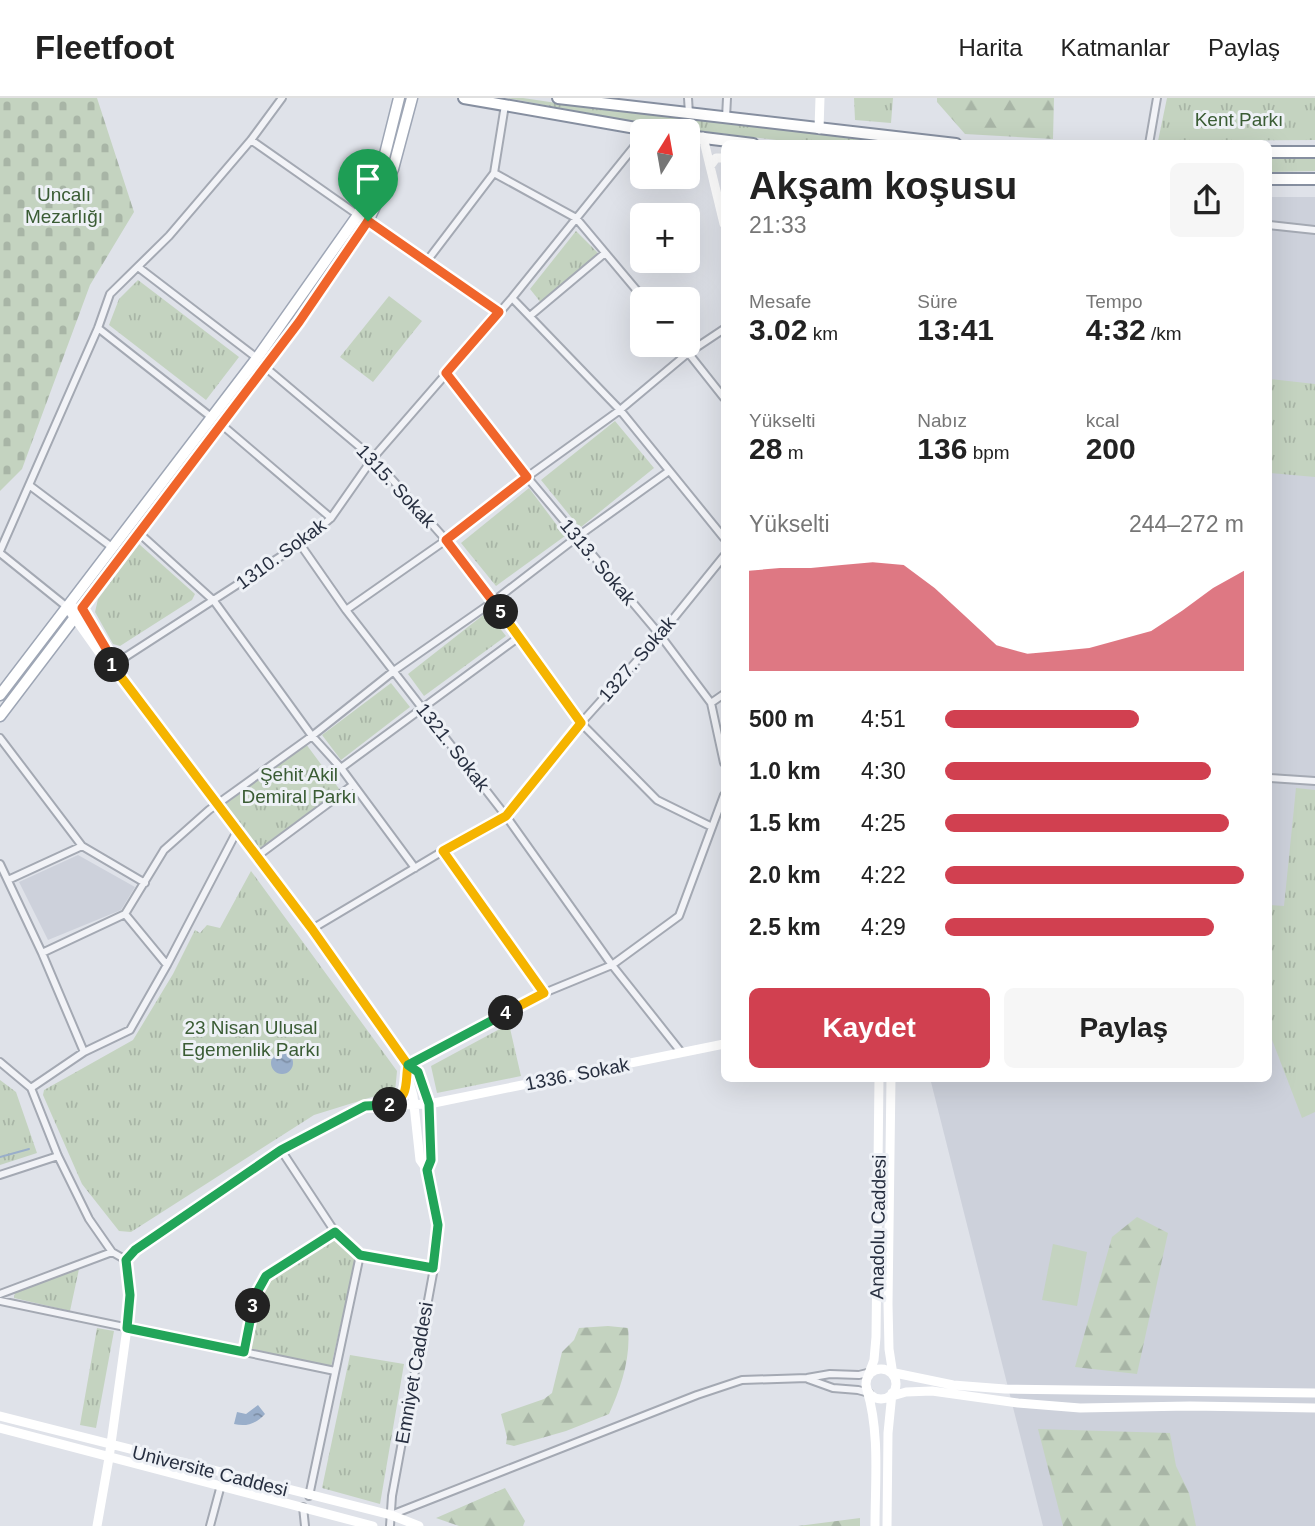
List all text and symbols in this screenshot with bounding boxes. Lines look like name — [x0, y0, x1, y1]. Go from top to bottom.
text: Fleetfoot — [35, 29, 174, 66]
text: Harita — [959, 34, 1023, 61]
text: Katmanlar — [1061, 34, 1170, 61]
text: Paylaş — [1208, 34, 1280, 61]
park label: Kent Parkı — [1195, 109, 1283, 130]
north arrow — [630, 119, 700, 189]
map controls — [630, 119, 700, 357]
pin — [338, 149, 398, 221]
icon: arrive — [349, 160, 387, 198]
button: share — [1170, 163, 1244, 237]
text: Akşam koşusu — [749, 165, 1017, 207]
park label: Uncalı Mezarlığı — [25, 184, 103, 227]
button: + — [630, 203, 700, 273]
text: 21:33 — [749, 212, 807, 238]
button: − — [630, 287, 700, 357]
text: Mesafe — [749, 291, 811, 312]
text: Süre — [917, 291, 957, 312]
text: Tempo — [1086, 291, 1143, 312]
text: 3.02 — [749, 313, 807, 346]
text: 13:41 — [917, 313, 994, 346]
text: 4:32 — [1086, 313, 1146, 346]
text: km — [807, 323, 838, 344]
text: /km — [1146, 323, 1182, 344]
text: Yükselti — [749, 410, 816, 431]
text: Nabız — [917, 410, 967, 431]
text: kcal — [1086, 410, 1119, 431]
text: 28 — [749, 432, 782, 465]
text: 136 — [917, 432, 967, 465]
text: 200 — [1086, 432, 1136, 465]
street label: 1315. Sokak — [352, 440, 440, 532]
text: m — [782, 442, 803, 463]
text: bpm — [967, 442, 1010, 463]
text: Yükselti — [749, 511, 830, 537]
text: 244–272 m — [1129, 511, 1244, 537]
street label: 1310. Sokak — [232, 514, 330, 594]
street label: 1313. Sokak — [556, 515, 640, 610]
pin: 5 — [484, 594, 518, 630]
text: 5 — [495, 601, 506, 622]
street label: 1327. Sokak — [594, 612, 680, 706]
pin: 1 — [94, 648, 130, 682]
text: 1 — [106, 654, 117, 675]
street label: 1321. Sokak — [412, 699, 494, 795]
text: 500 m — [749, 706, 814, 732]
text: 4:51 — [861, 706, 906, 732]
text: 1.0 km — [749, 758, 821, 784]
text: 4:30 — [861, 758, 906, 784]
park label: Şehit Akil Demiral Parkı — [241, 764, 357, 807]
text: 1.5 km — [749, 810, 821, 836]
text: 4:25 — [861, 810, 906, 836]
text: 2.0 km — [749, 862, 821, 888]
text: 4:22 — [861, 862, 906, 888]
text: 2.5 km — [749, 914, 821, 940]
text: 4:29 — [861, 914, 906, 940]
button: Kaydet — [749, 988, 990, 1068]
button: Paylaş — [1004, 988, 1244, 1068]
pin: 4 — [489, 996, 524, 1030]
text: 4 — [500, 1002, 511, 1023]
park label: 23 Nisan Ulusal Egemenlik Parkı — [182, 1017, 320, 1060]
street label: 1336. Sokak — [523, 1054, 631, 1094]
pin: 2 — [372, 1088, 408, 1122]
text: 2 — [384, 1094, 395, 1115]
street label: Anadolu Caddesi — [866, 1154, 890, 1300]
pin: 3 — [236, 1288, 270, 1324]
text: 3 — [247, 1295, 258, 1316]
street label: Emniyet Caddesi — [391, 1300, 437, 1446]
street label: Universite Caddesi — [130, 1442, 290, 1500]

